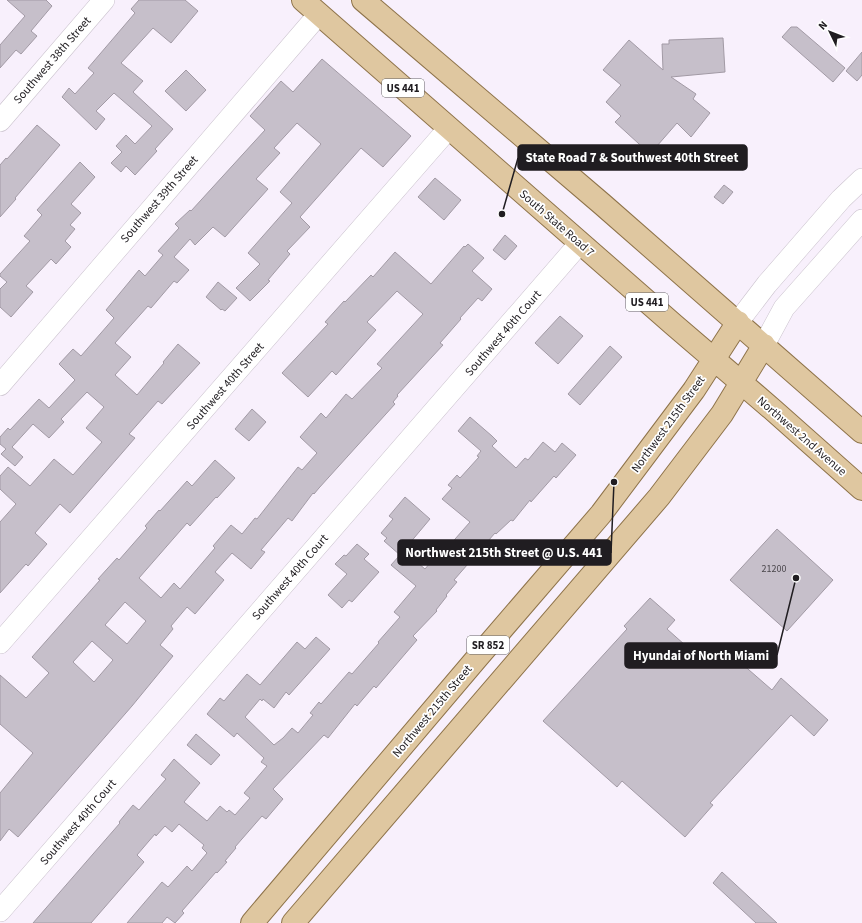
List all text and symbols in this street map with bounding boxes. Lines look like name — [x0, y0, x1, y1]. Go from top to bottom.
north arrow — [810, 12, 850, 52]
street label: Southwest 38th Street — [10, 13, 95, 108]
text: N — [815, 18, 831, 33]
road number: US 441 — [382, 79, 424, 97]
callout: State Road 7 & Southwest 40th Street — [518, 145, 747, 170]
text: State Road 7 & Southwest 40th Street — [526, 149, 738, 167]
street label: Southwest 39th Street — [117, 152, 202, 247]
street label: South State Road 7 — [515, 186, 598, 261]
street label: Southwest 40th Court — [461, 287, 545, 380]
road number: US 441 — [626, 293, 668, 311]
street label: Southwest 40th Street — [183, 339, 268, 434]
street label: Northwest 215th Street — [628, 372, 709, 476]
street label: Northwest 2nd Avenue — [753, 393, 850, 480]
street label: Southwest 40th Court — [248, 531, 332, 624]
callout: Northwest 215th Street @ U.S. 441 — [398, 540, 611, 565]
text: Northwest 215th Street @ U.S. 441 — [405, 544, 603, 562]
house number: 21200 — [762, 562, 786, 576]
road number: SR 852 — [467, 636, 509, 654]
callout: Hyundai of North Miami — [625, 643, 777, 668]
text: Hyundai of North Miami — [633, 647, 769, 665]
street label: Northwest 215th Street — [389, 662, 476, 761]
street label: Southwest 40th Court — [36, 776, 120, 869]

